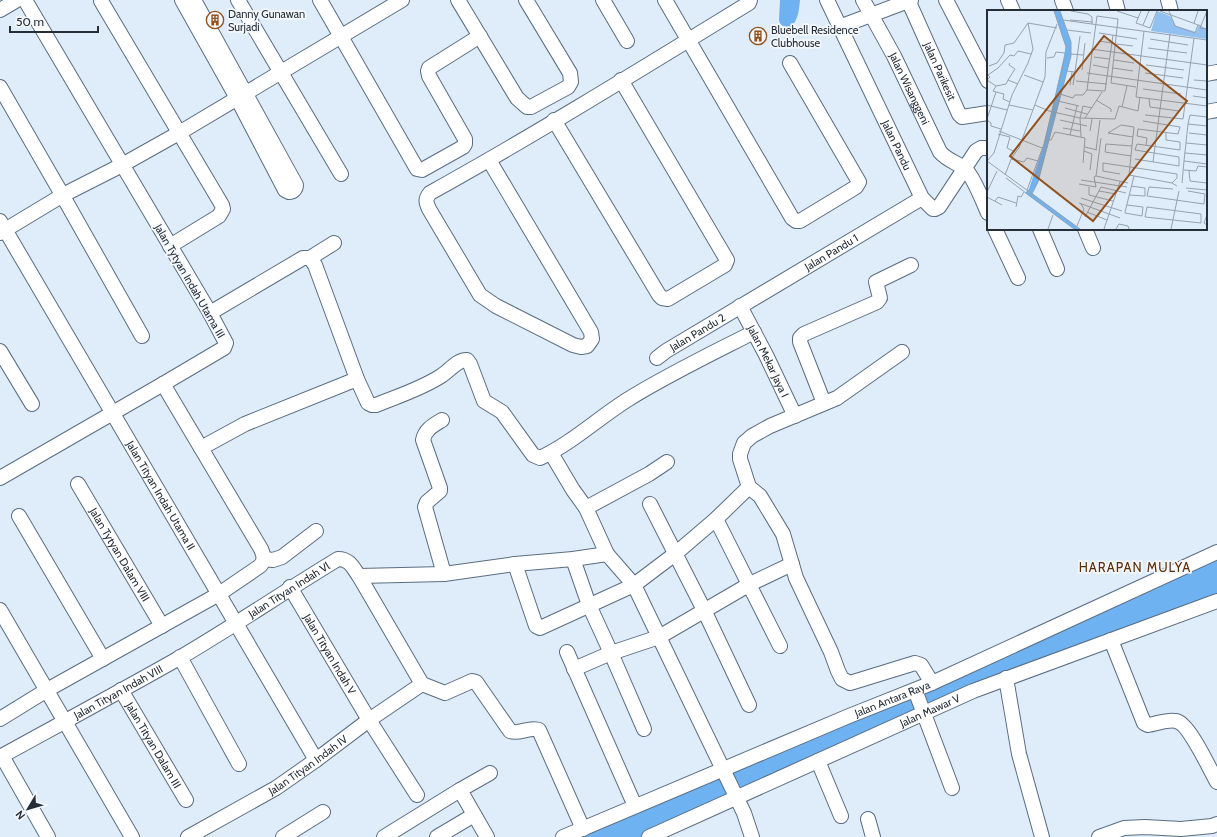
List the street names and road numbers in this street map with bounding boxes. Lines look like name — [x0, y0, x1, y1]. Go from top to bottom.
street label: Jalan Parikesit — [920, 39, 959, 103]
street label: Jalan Wisanggeni — [886, 49, 933, 127]
street label: Jalan Pandu — [878, 117, 915, 173]
street label: Jalan Tytyan Indah Utama III — [151, 221, 228, 341]
street label: Jalan Pandu 1 — [801, 231, 861, 274]
street label: Jalan Pandu 2 — [666, 310, 728, 355]
street label: Jalan Mekar Jaya I — [744, 322, 792, 400]
street label: Jalan Tityan Indah Utama II — [123, 437, 198, 553]
street label: Jalan Tytyan Dalam VIII — [86, 504, 153, 604]
street label: Jalan Tityan Indah Vl — [245, 559, 333, 621]
street label: Jalan Tityan Indah V — [300, 610, 359, 697]
street label: Jalan Tityan Indah VIII — [70, 662, 165, 723]
street label: Jalan Antara Raya — [852, 677, 933, 720]
street label: Jalan Mawar V — [897, 691, 962, 730]
street label: Jalan Tityan Dalam III — [122, 699, 184, 791]
street label: Jalan Tityan Indah IV — [265, 732, 350, 798]

